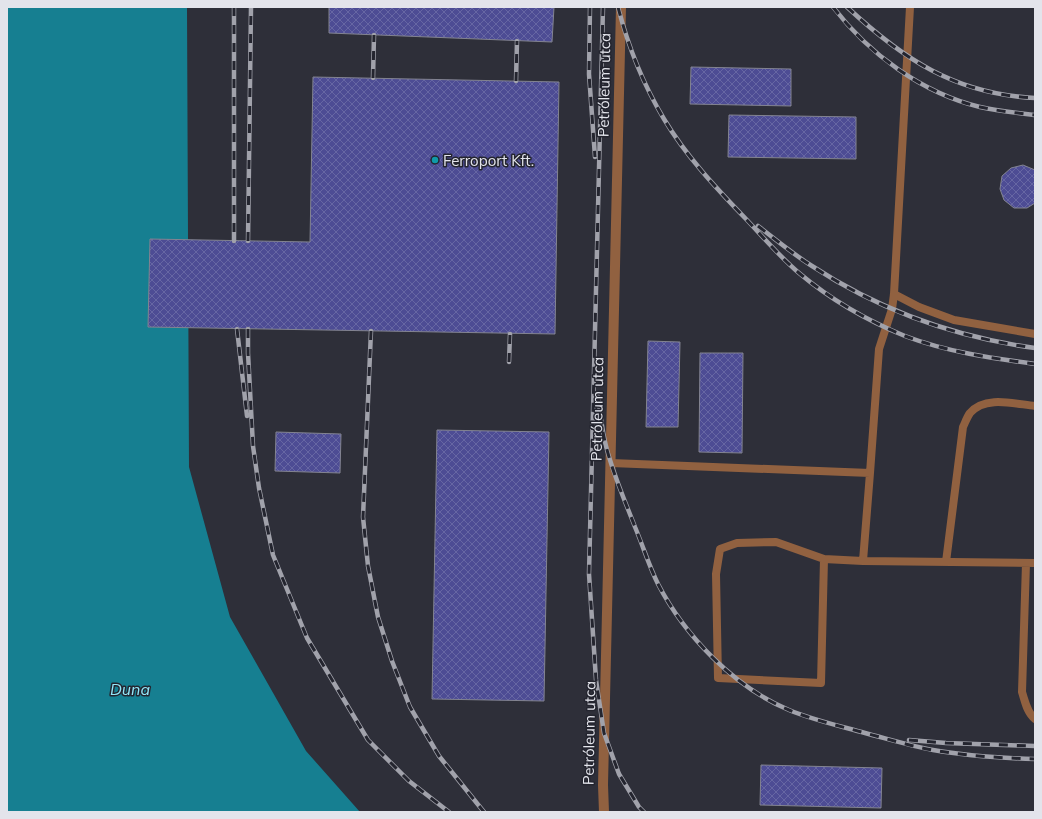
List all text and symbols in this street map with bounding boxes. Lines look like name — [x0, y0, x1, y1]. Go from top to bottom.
street label: Petróleum utca — [594, 33, 614, 137]
place label: Ferroport Kft. — [443, 151, 534, 170]
marker: Ferroport Kft. — [430, 155, 440, 165]
street label: Petróleum utca — [587, 357, 607, 461]
water label: Duna — [110, 679, 150, 699]
street label: Petróleum utca — [579, 681, 599, 785]

